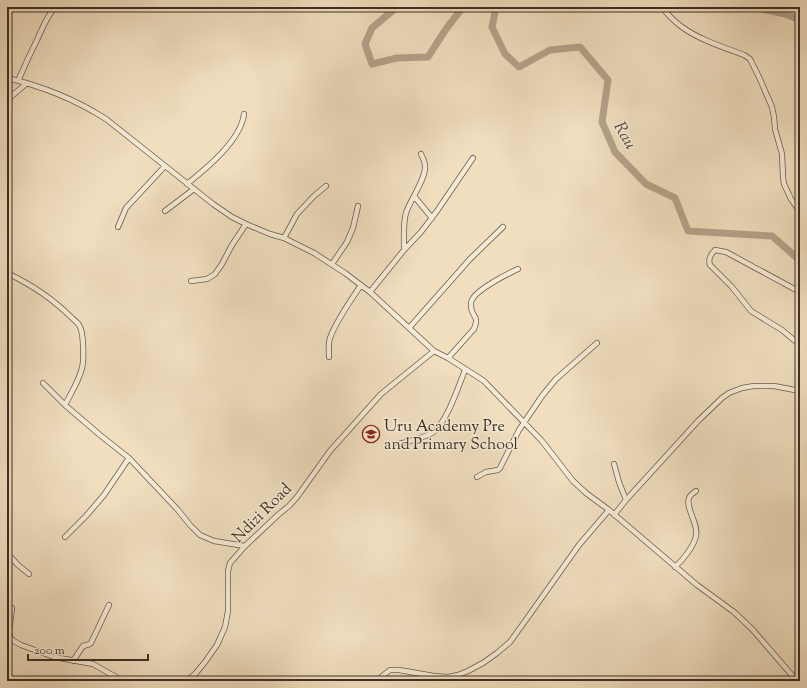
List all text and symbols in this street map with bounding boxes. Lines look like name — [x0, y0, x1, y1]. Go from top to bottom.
water label: Rau — [607, 118, 642, 154]
place label: Uru Academy Pre and Primary School — [384, 416, 519, 457]
school or university icon: Uru Academy Pre and Primary School — [361, 424, 381, 444]
street label: Ndizi Road — [228, 479, 298, 549]
scale bar — [28, 636, 148, 662]
text: 200 m — [34, 642, 65, 660]

